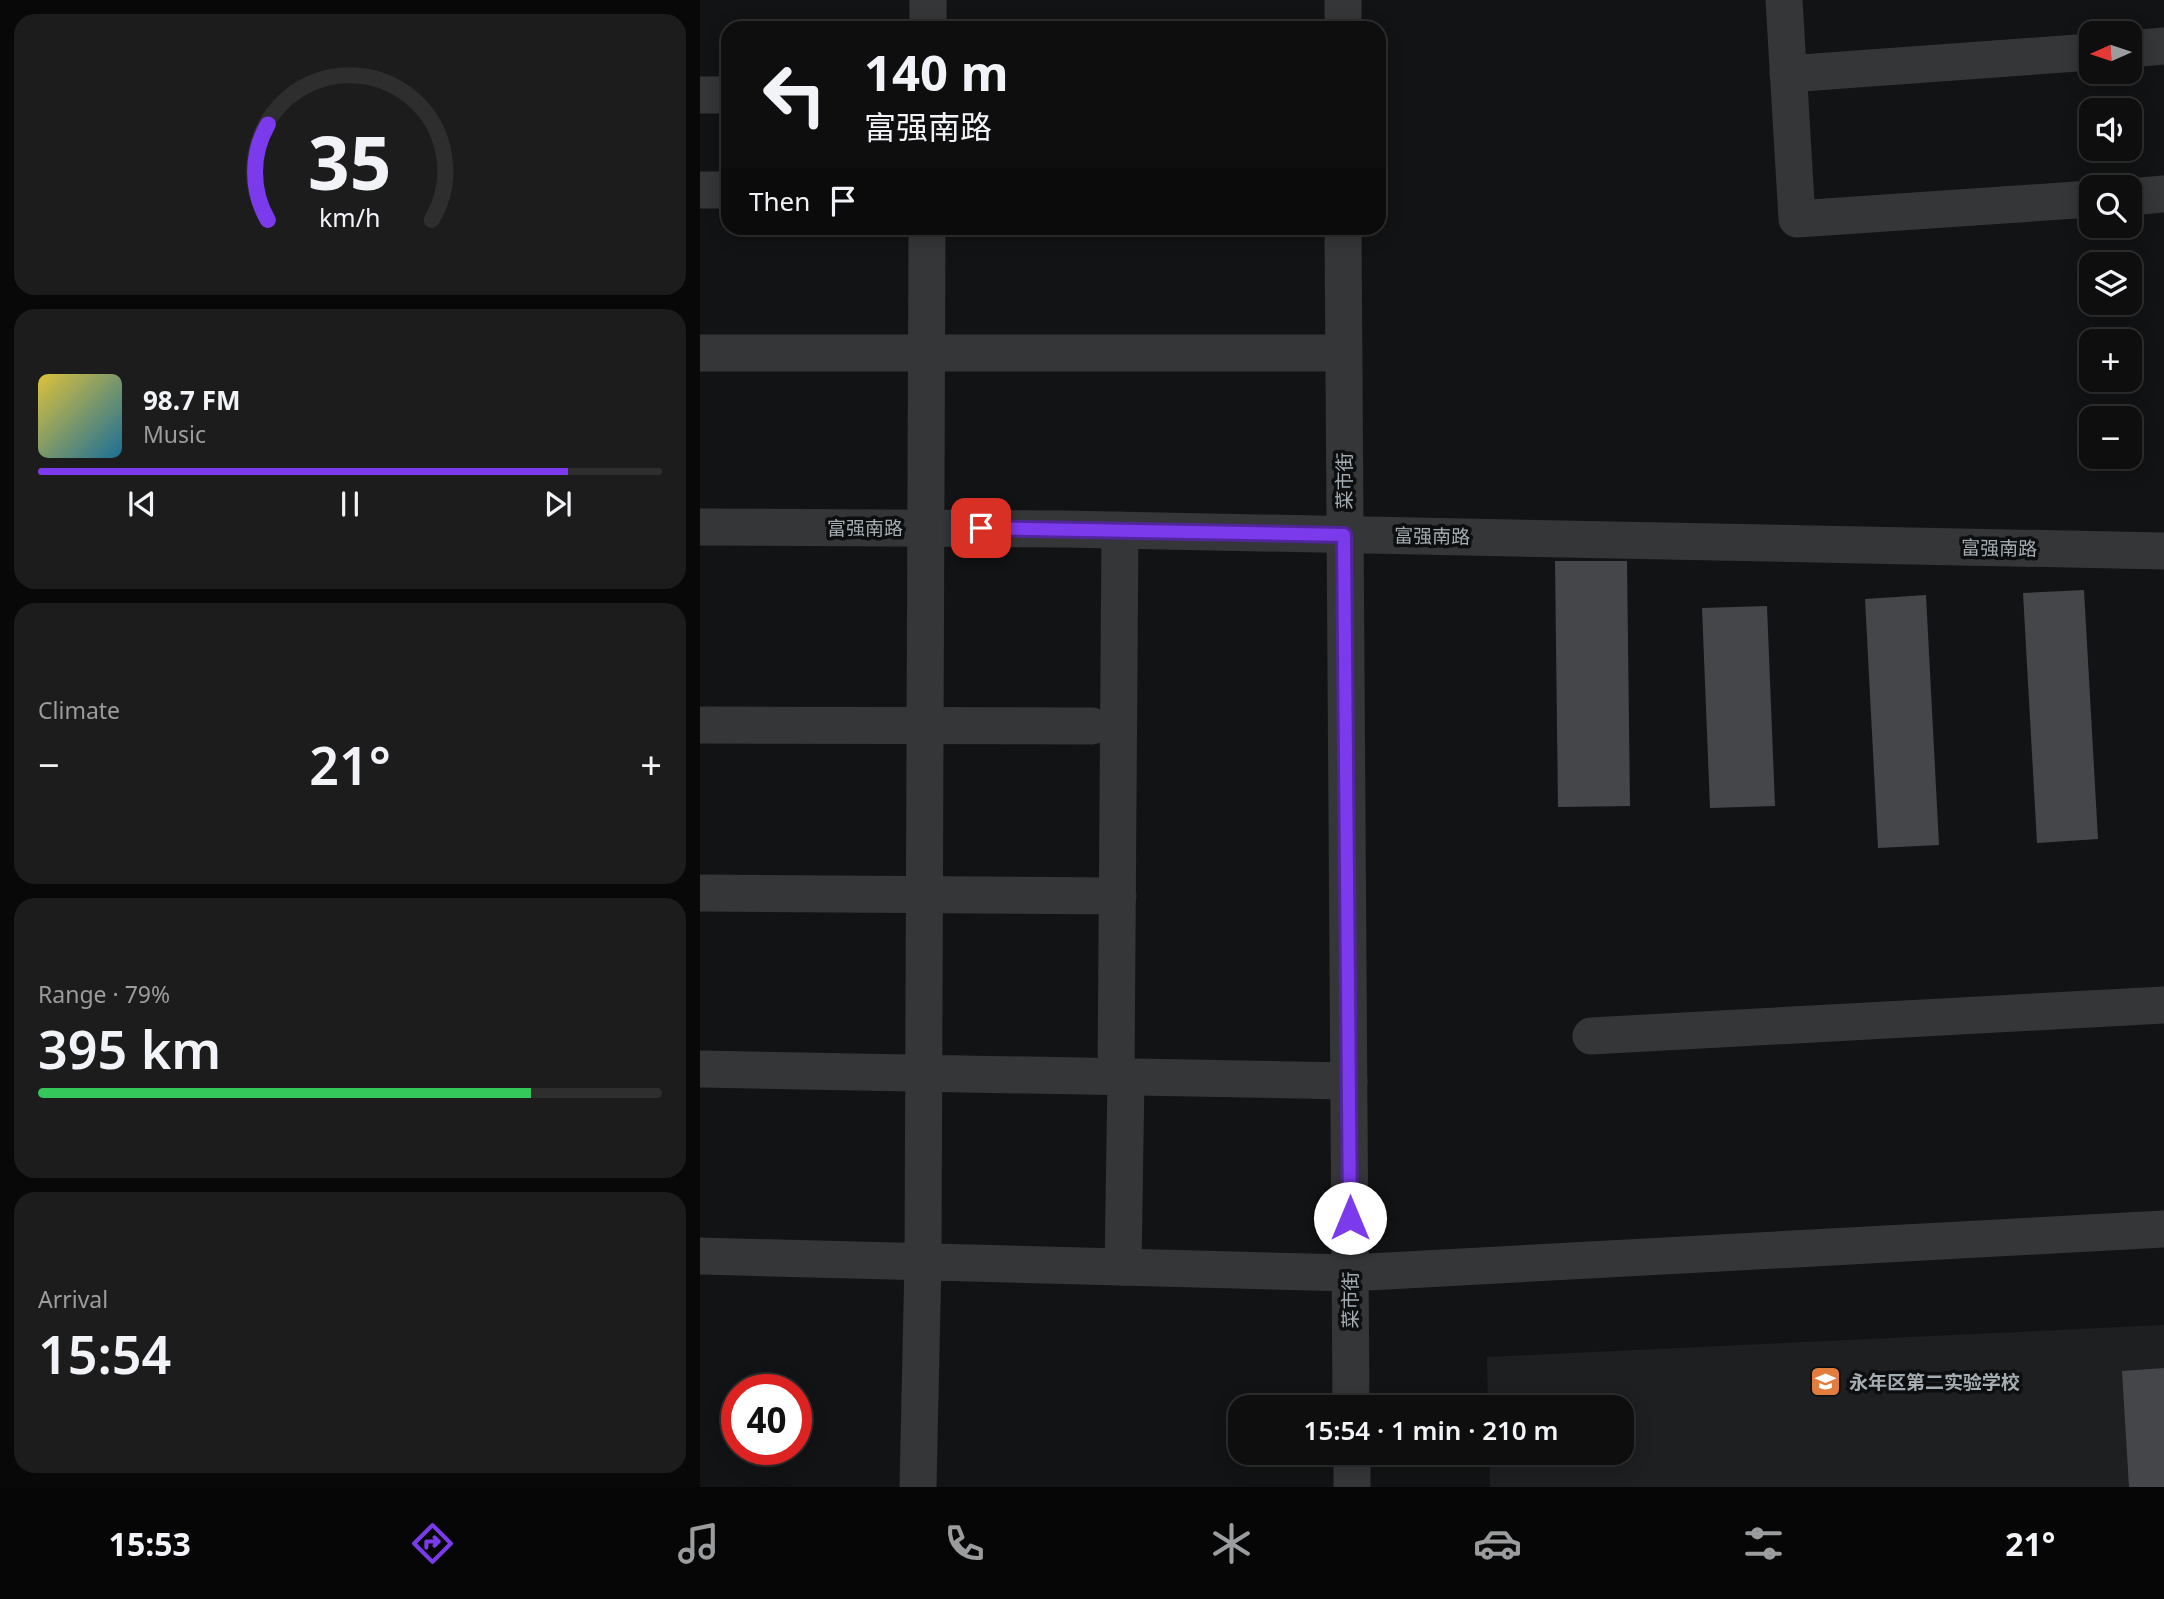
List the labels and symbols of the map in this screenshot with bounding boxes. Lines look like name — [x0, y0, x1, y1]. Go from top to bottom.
north arrow — [2079, 21, 2142, 84]
street label: 菜市街 — [1331, 452, 1357, 510]
pin — [951, 498, 1011, 558]
street label: 富强南路 — [827, 515, 903, 541]
street label: 富强南路 — [1394, 522, 1470, 550]
street label: 富强南路 — [1961, 534, 2037, 562]
position arrow — [1313, 1181, 1387, 1255]
street label: 菜市街 — [1337, 1271, 1363, 1329]
school or university icon: 永年区第二实验学校 — [1809, 1365, 1843, 1399]
place label: 永年区第二实验学校 — [1849, 1369, 2020, 1395]
speed limit sign: 40 — [721, 1374, 812, 1465]

